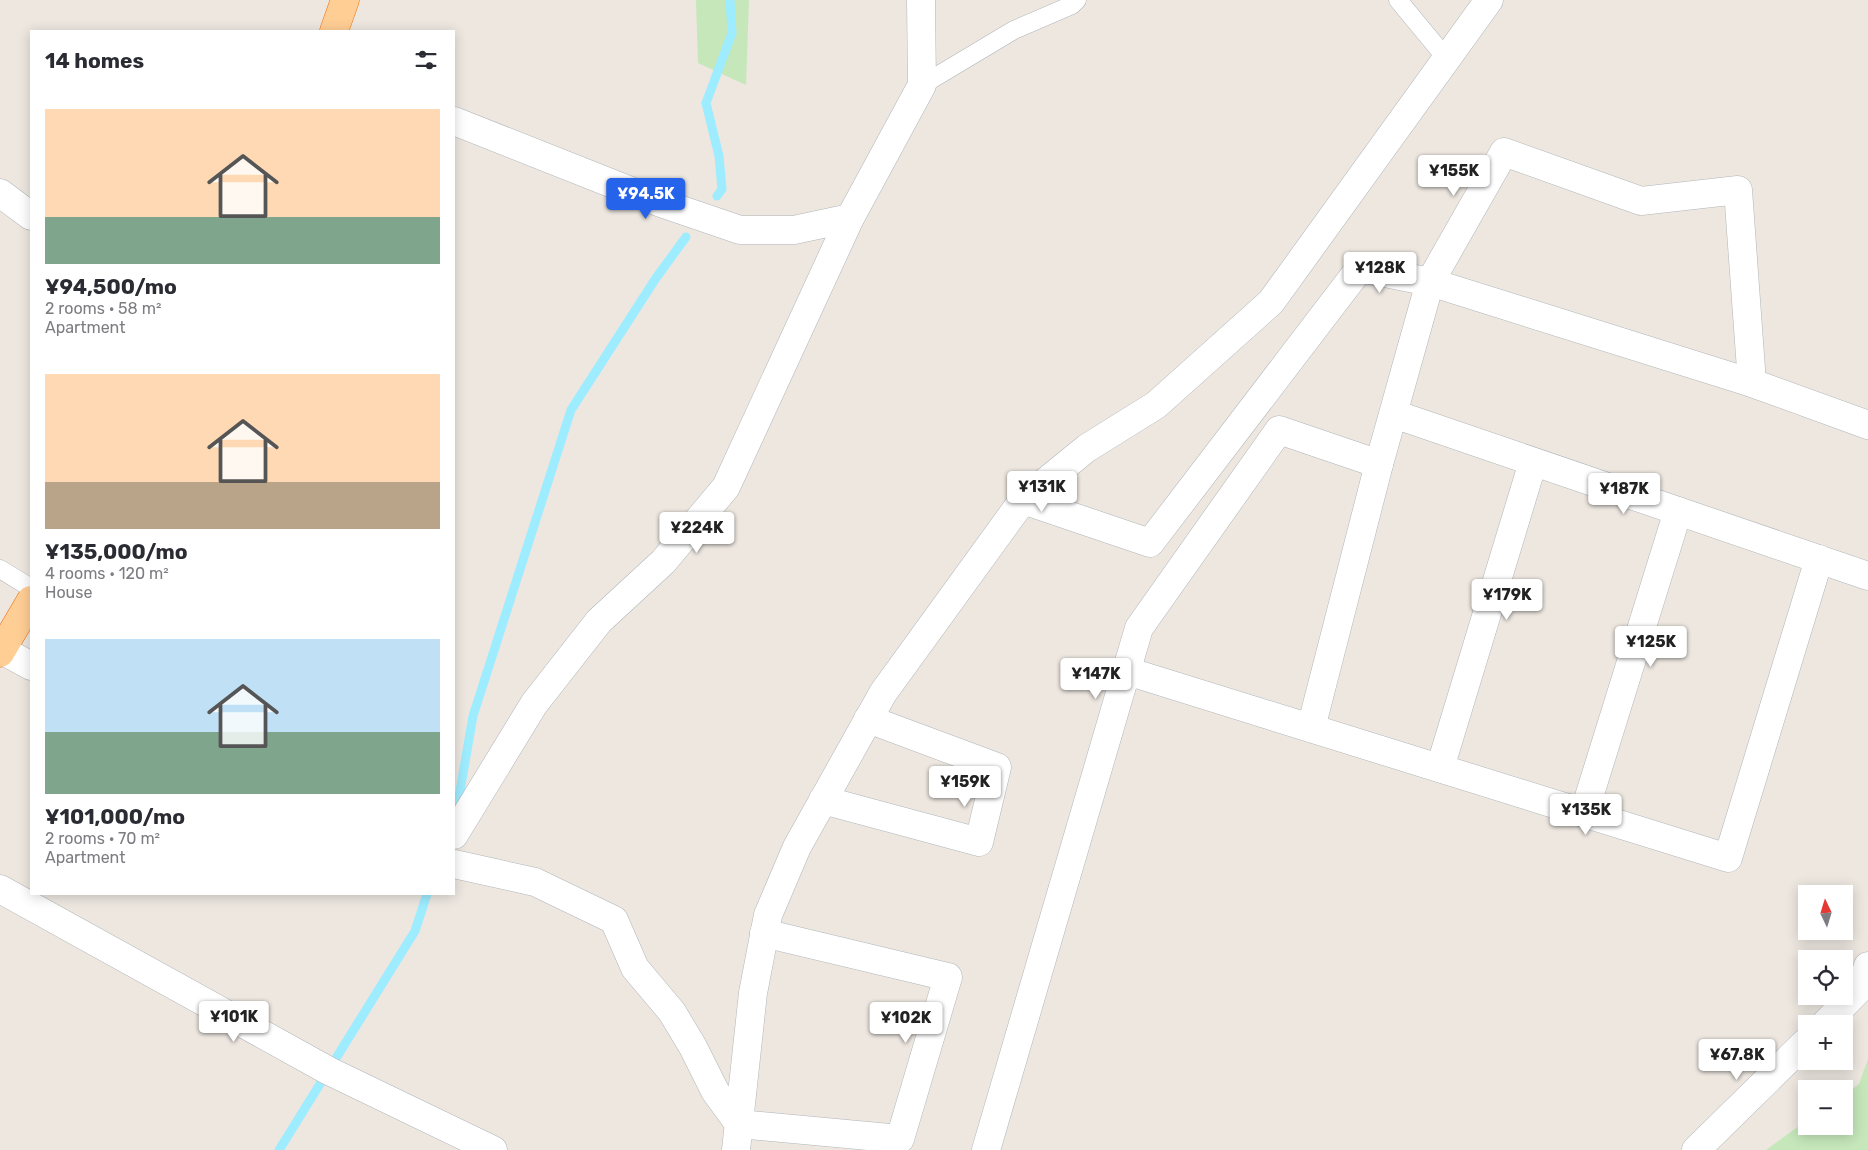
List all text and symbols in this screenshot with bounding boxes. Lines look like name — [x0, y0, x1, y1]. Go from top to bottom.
icon: filters — [412, 46, 440, 74]
text: 14 homes — [45, 48, 144, 73]
icon: home — [198, 141, 288, 231]
pin: ¥155K — [1419, 154, 1489, 197]
text: ¥155K — [1429, 161, 1479, 180]
pin: ¥94.5K — [605, 178, 687, 220]
text: ¥94.5K — [617, 184, 675, 203]
pin: ¥128K — [1345, 252, 1415, 294]
text: ¥128K — [1355, 258, 1405, 277]
text: ¥94,500/mo — [45, 274, 177, 299]
text: 2 rooms · 58 m² — [45, 299, 161, 318]
text: Apartment — [45, 318, 125, 337]
icon: home — [198, 406, 288, 496]
pin: ¥131K — [1007, 470, 1077, 513]
pin: ¥187K — [1589, 472, 1659, 515]
text: ¥131K — [1018, 477, 1066, 496]
text: ¥187K — [1599, 479, 1649, 498]
pin: ¥224K — [662, 512, 732, 554]
text: ¥224K — [670, 518, 724, 537]
text: ¥135,000/mo — [45, 539, 188, 564]
text: 4 rooms · 120 m² — [45, 564, 169, 583]
pin: ¥179K — [1472, 578, 1542, 621]
text: House — [45, 583, 92, 602]
text: ¥179K — [1482, 585, 1532, 604]
pin: ¥125K — [1616, 626, 1686, 668]
text: ¥125K — [1626, 632, 1676, 651]
pin: ¥147K — [1061, 658, 1131, 700]
text: ¥147K — [1071, 664, 1121, 683]
icon: home — [198, 671, 288, 761]
pin: ¥159K — [930, 766, 1000, 808]
text: ¥159K — [940, 772, 990, 791]
pin: ¥135K — [1551, 794, 1621, 836]
text: ¥135K — [1561, 800, 1611, 819]
text: ¥101,000/mo — [45, 804, 185, 829]
text: 2 rooms · 70 m² — [45, 829, 160, 848]
text: Apartment — [45, 848, 125, 867]
north arrow — [1798, 885, 1852, 940]
map controls — [1798, 885, 1853, 1135]
button: locate — [1798, 950, 1853, 1005]
pin: ¥101K — [199, 1000, 269, 1043]
pin: ¥102K — [871, 1002, 941, 1044]
text: ¥101K — [210, 1007, 258, 1026]
text: ¥102K — [881, 1008, 931, 1027]
button: + — [1798, 1015, 1853, 1070]
pin: ¥67.8K — [1696, 1038, 1778, 1081]
text: ¥67.8K — [1709, 1045, 1765, 1064]
button: − — [1798, 1080, 1853, 1135]

